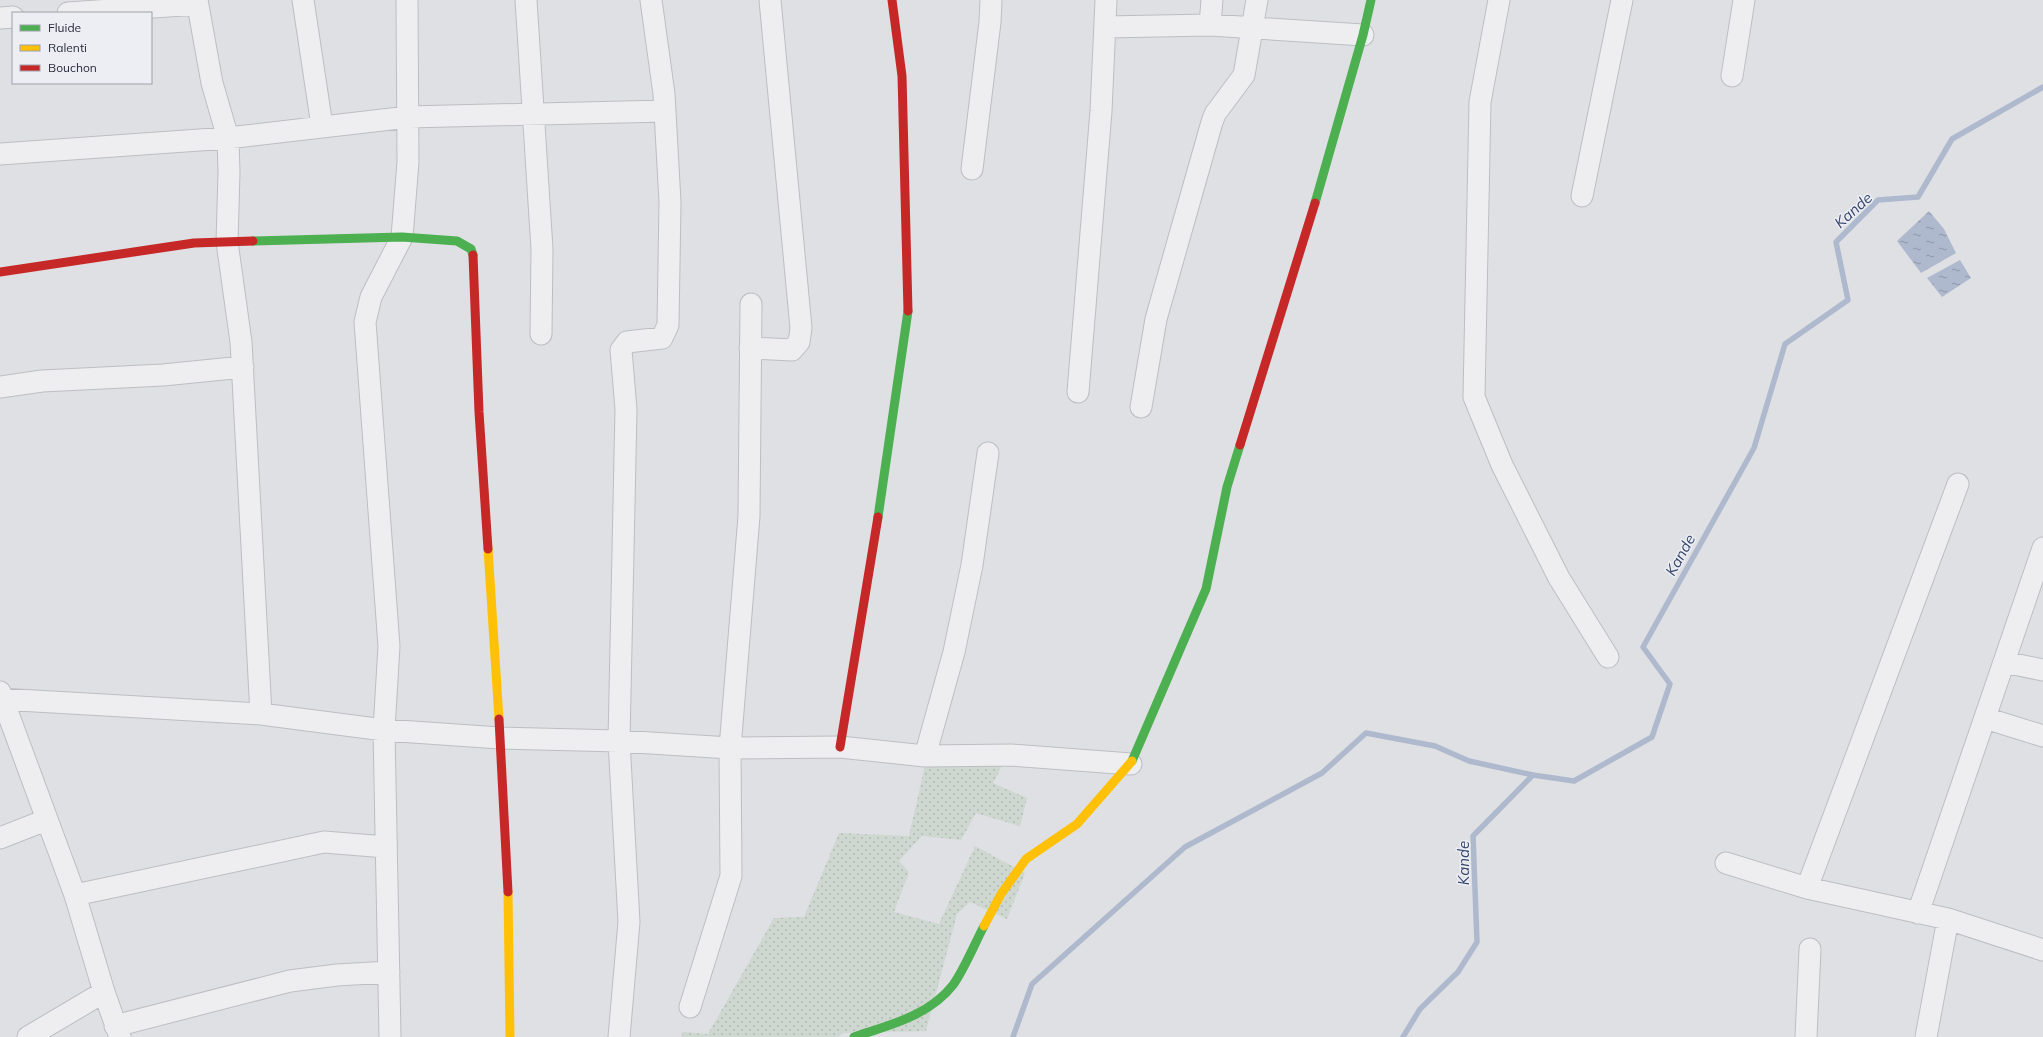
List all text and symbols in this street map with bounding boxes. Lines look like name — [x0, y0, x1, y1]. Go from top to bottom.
legend — [12, 12, 152, 84]
text: Fluide — [48, 20, 81, 35]
text: Ralenti — [48, 40, 87, 55]
text: Bouchon — [48, 60, 97, 75]
water label: Kande — [1830, 188, 1876, 232]
water label: Kande — [1661, 531, 1699, 579]
water label: Kande — [1454, 841, 1473, 885]

